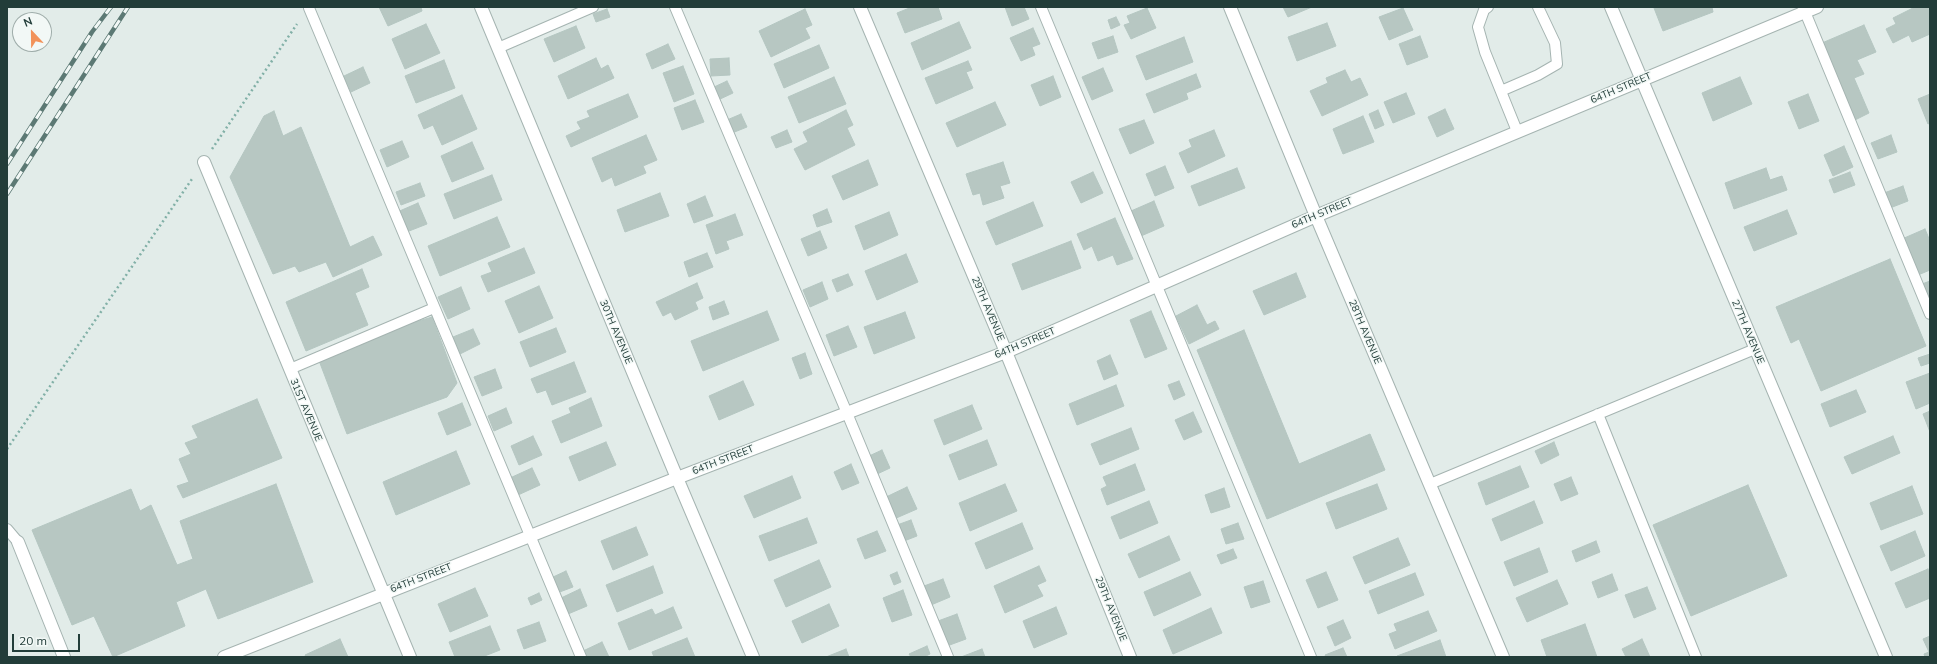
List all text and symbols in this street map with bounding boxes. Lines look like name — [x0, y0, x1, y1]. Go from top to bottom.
north arrow — [12, 12, 52, 52]
text: N — [21, 14, 34, 30]
street label: 64TH STREET — [1589, 70, 1653, 106]
street label: 64TH STREET — [1290, 195, 1354, 231]
street label: 29TH AVENUE — [969, 275, 1007, 343]
street label: 30TH AVENUE — [597, 298, 635, 366]
street label: 28TH AVENUE — [1346, 298, 1384, 366]
street label: 27TH AVENUE — [1729, 298, 1767, 366]
street label: 64TH STREET — [993, 325, 1057, 361]
street label: 31ST AVENUE — [287, 377, 325, 443]
street label: 64TH STREET — [690, 443, 756, 477]
street label: 64TH STREET — [388, 561, 454, 595]
street label: 29TH AVENUE — [1093, 575, 1129, 643]
scale bar — [14, 626, 82, 652]
text: 20 m — [19, 633, 47, 648]

